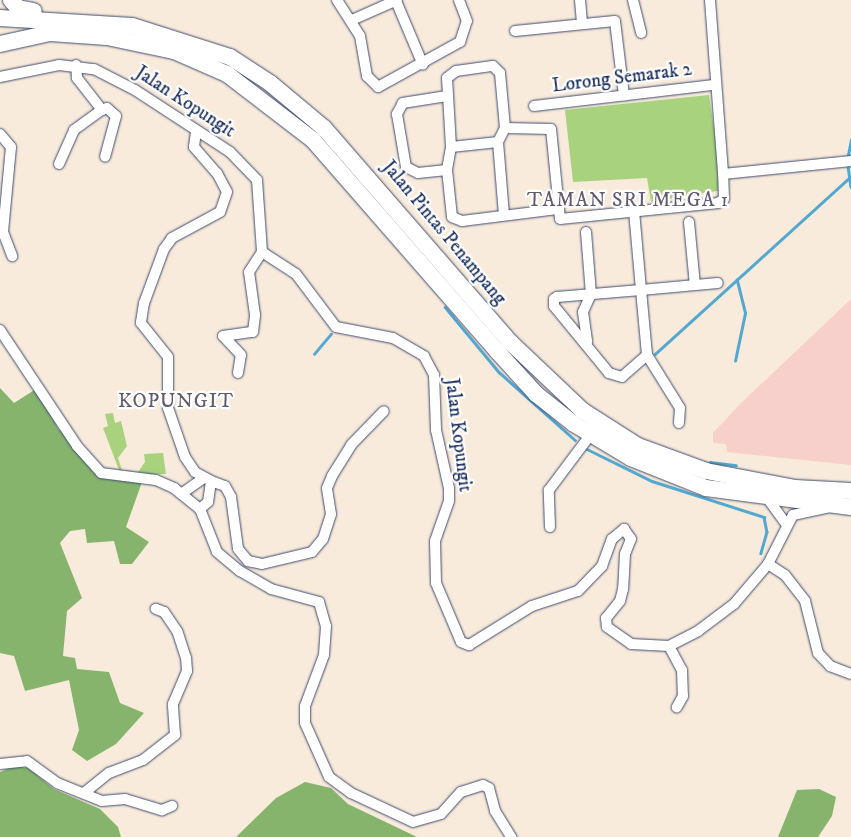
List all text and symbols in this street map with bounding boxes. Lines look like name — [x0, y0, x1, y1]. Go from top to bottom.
street label: Lorong Semarak 2 — [551, 58, 693, 98]
street label: Jalan Kopungit — [131, 61, 239, 143]
street label: Jalan Pintas Penampang — [377, 156, 511, 310]
district label: TAMAN SRI MEGA 1 — [525, 188, 731, 212]
street label: Jalan Kopungit — [440, 377, 476, 493]
district label: KOPUNGIT — [117, 389, 235, 413]

